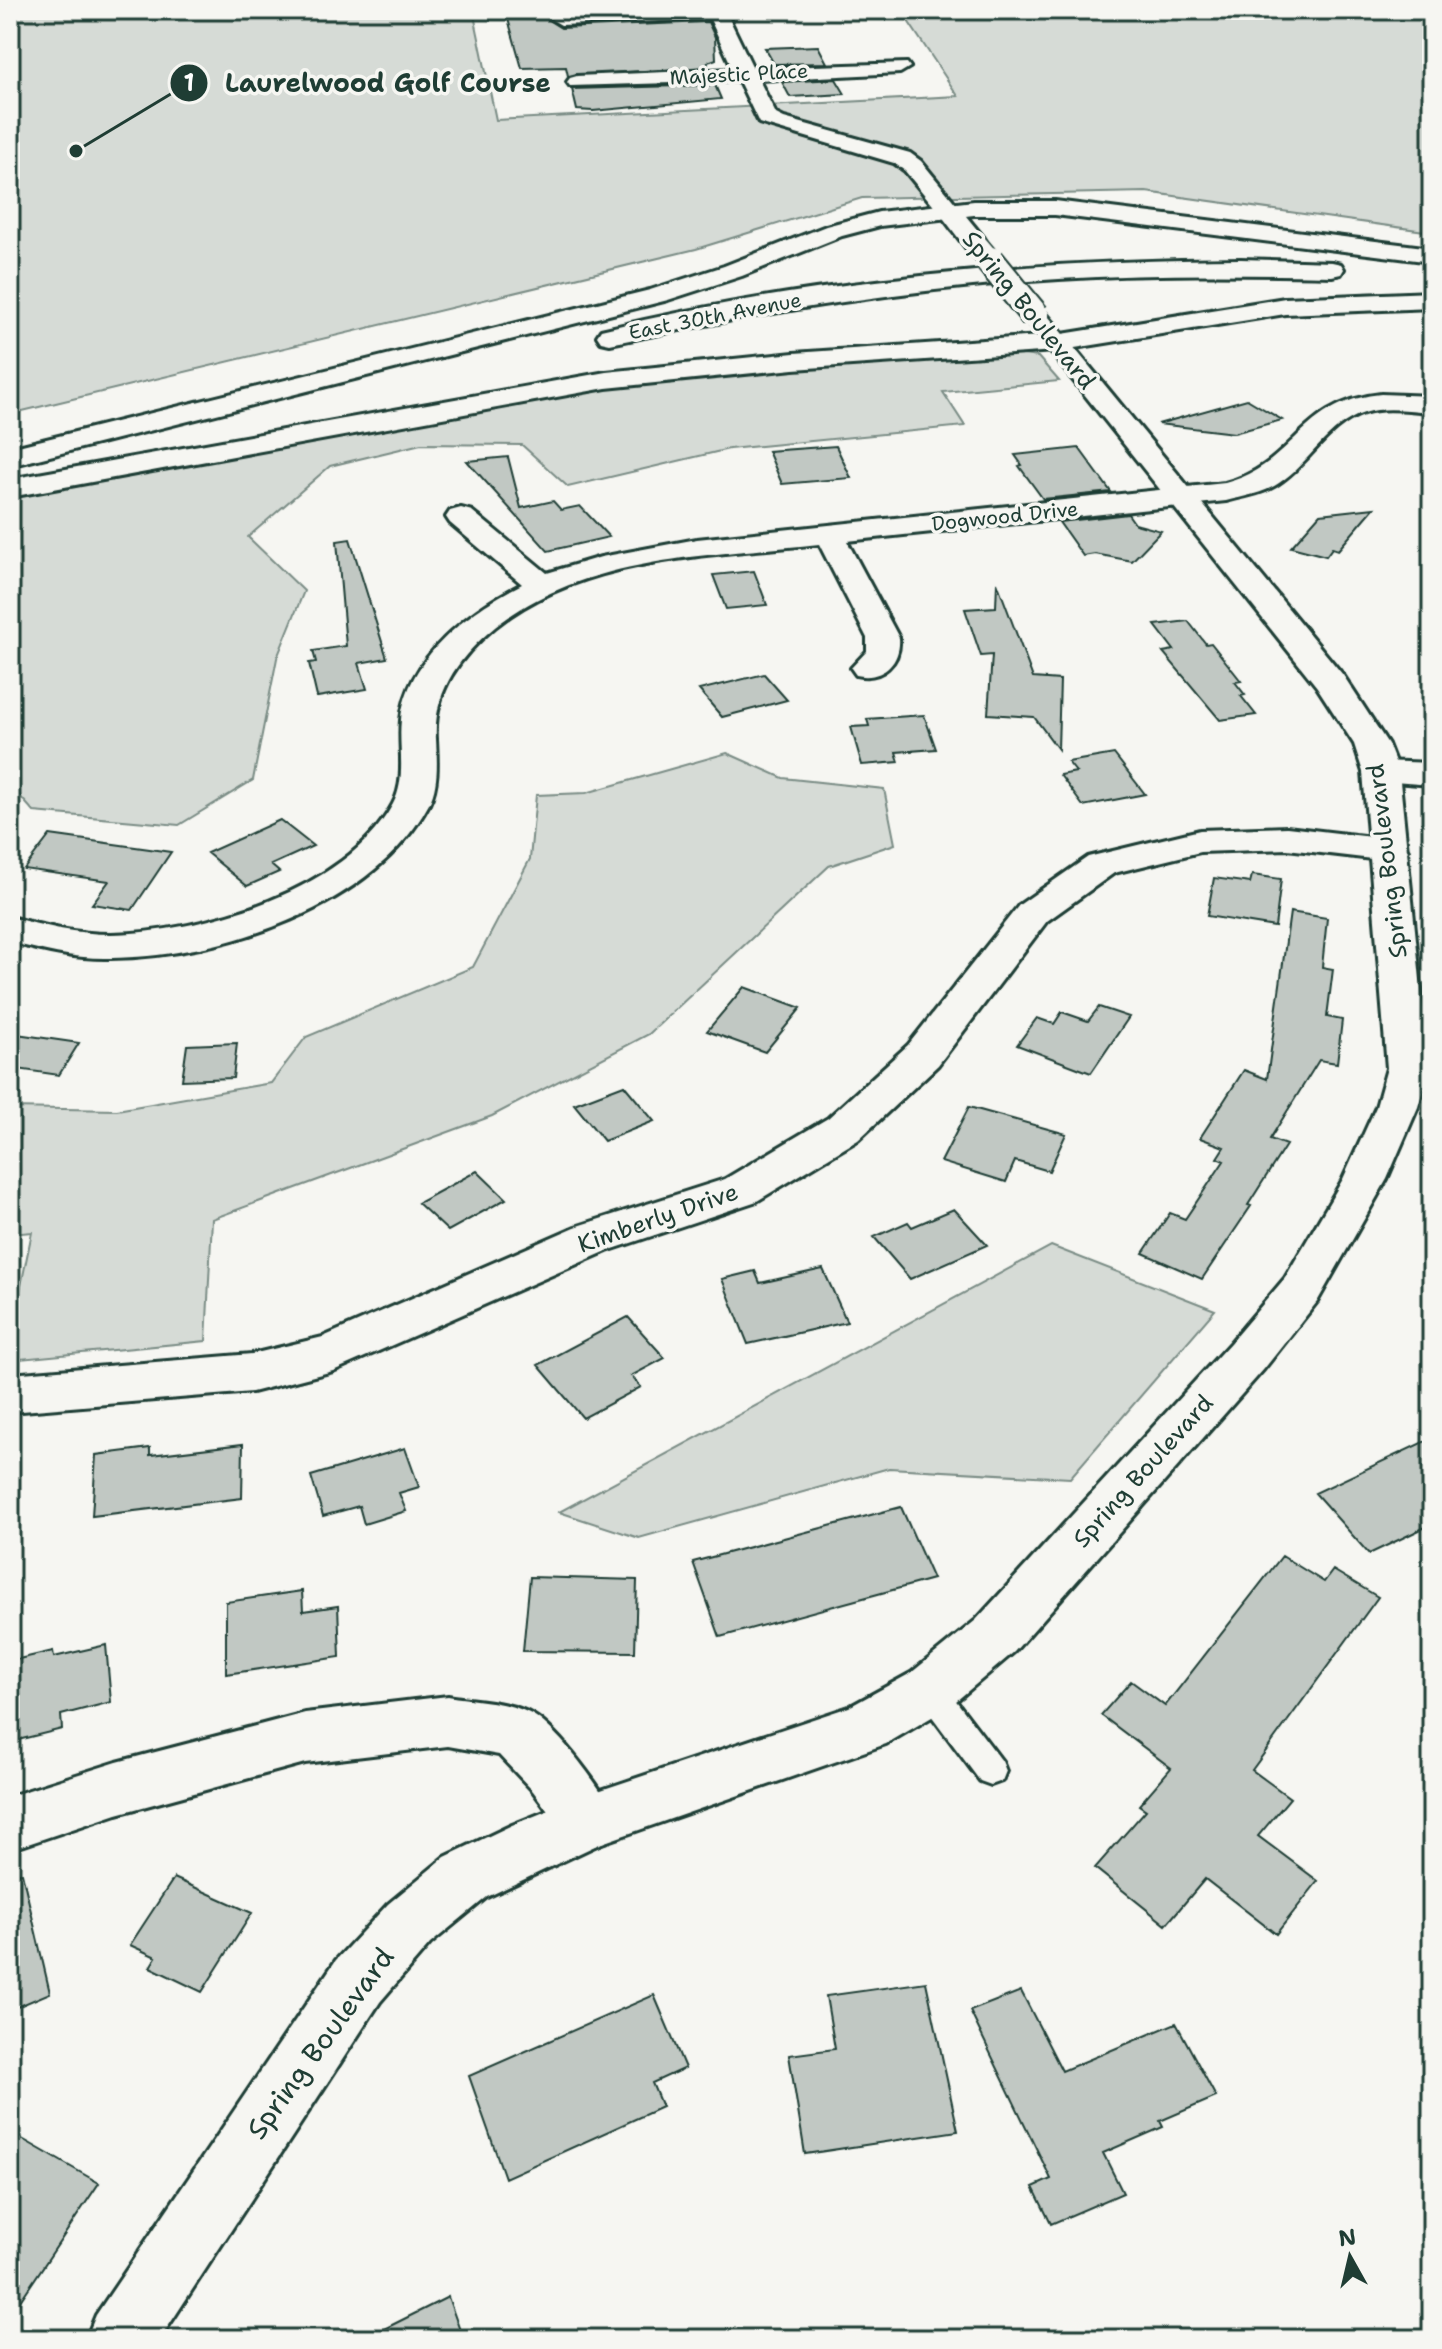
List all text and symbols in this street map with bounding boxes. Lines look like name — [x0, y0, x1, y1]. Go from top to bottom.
street label: Majestic Place — [669, 57, 809, 91]
callout: Laurelwood Golf Course — [169, 58, 567, 108]
text: Laurelwood Golf Course — [225, 65, 551, 100]
text: 1 — [184, 67, 194, 99]
street label: Spring Boulevard — [955, 224, 1103, 396]
street label: East 30th Avenue — [626, 286, 804, 346]
street label: Dogwood Drive — [931, 495, 1079, 537]
street label: Spring Boulevard — [1359, 762, 1415, 960]
street label: Kimberly Drive — [573, 1176, 743, 1260]
street label: Spring Boulevard — [1066, 1388, 1220, 1554]
street label: Spring Boulevard — [238, 1939, 402, 2147]
north arrow — [1310, 2217, 1390, 2297]
text: N — [1337, 2222, 1358, 2253]

